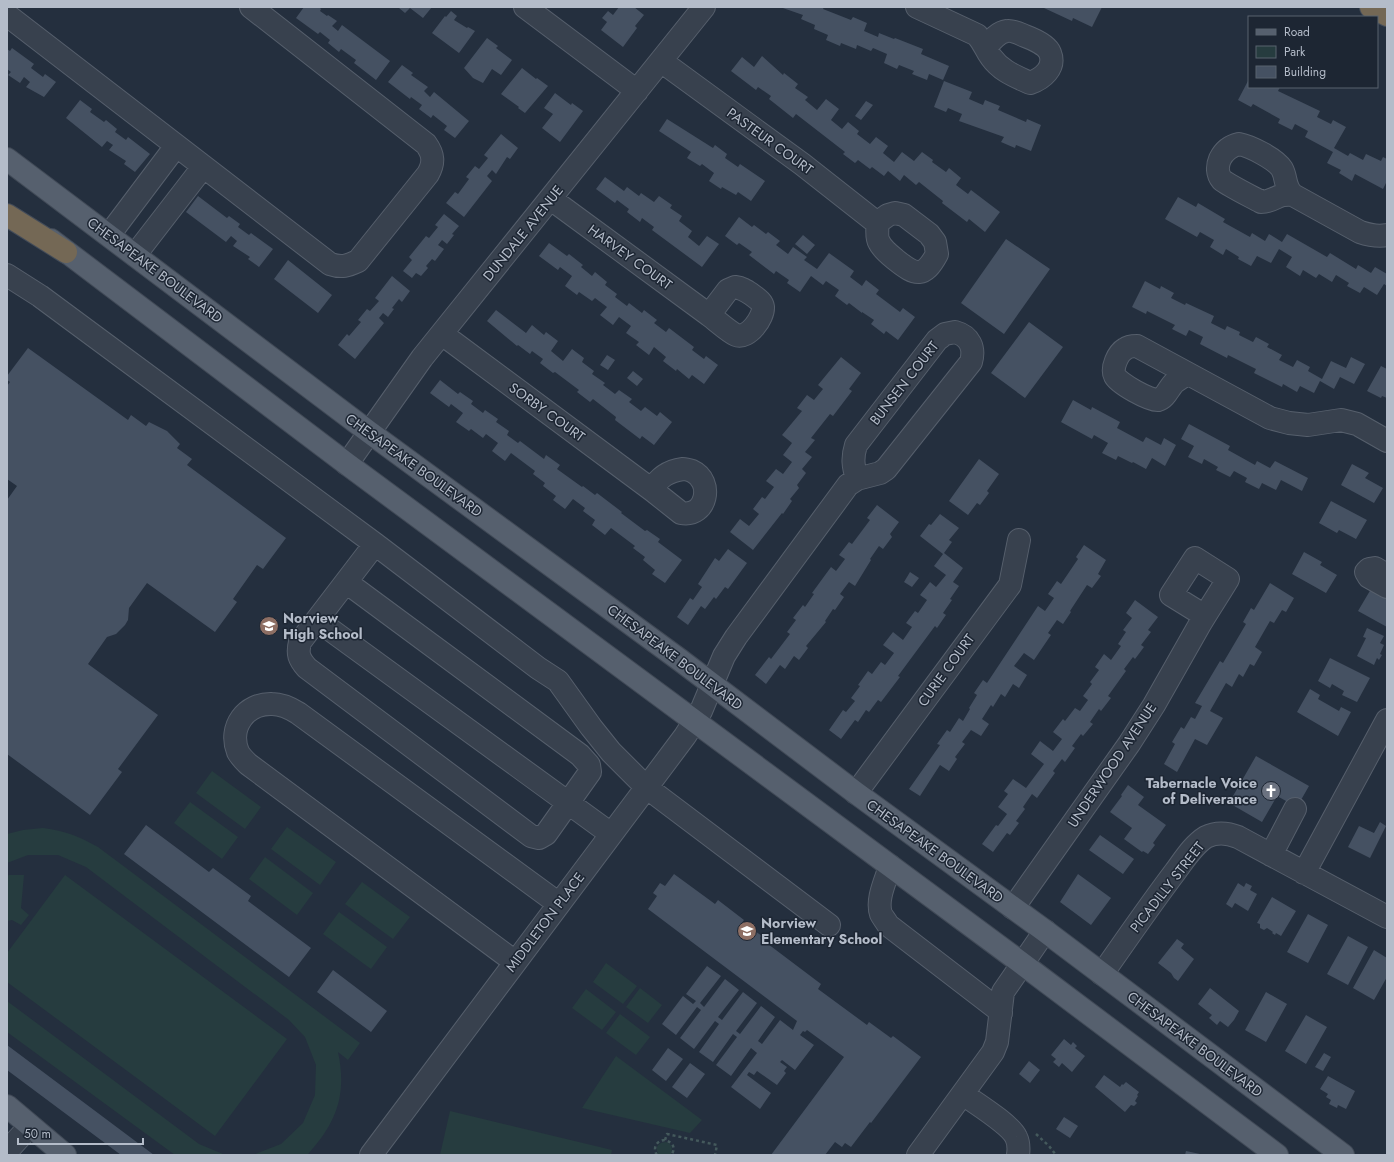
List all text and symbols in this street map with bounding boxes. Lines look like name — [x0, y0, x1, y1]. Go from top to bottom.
legend — [1248, 16, 1378, 88]
text: Road — [1284, 23, 1310, 41]
text: Park — [1284, 43, 1306, 61]
text: Building — [1284, 63, 1326, 81]
street label: PASTEUR COURT — [723, 103, 818, 179]
street label: DUNDALE AVENUE — [478, 181, 568, 285]
street label: CHESAPEAKE BOULEVARD — [83, 212, 227, 328]
street label: HARVEY COURT — [584, 220, 677, 295]
street label: BUNSEN COURT — [865, 336, 943, 429]
street label: SORBY COURT — [505, 378, 590, 447]
street label: CHESAPEAKE BOULEVARD — [341, 409, 487, 521]
street label: CHESAPEAKE BOULEVARD — [603, 599, 747, 715]
place label: Norview High School — [283, 608, 363, 644]
school or university icon: Norview High School — [258, 615, 280, 637]
street label: CURIE COURT — [913, 629, 979, 710]
street label: UNDERWOOD AVENUE — [1063, 699, 1161, 831]
place label: Tabernacle Voice of Deliverance — [1146, 773, 1257, 809]
church icon: Tabernacle Voice of Deliverance — [1260, 780, 1282, 802]
street label: CHESAPEAKE BOULEVARD — [862, 795, 1008, 907]
street label: PICADILLY STREET — [1125, 837, 1209, 937]
street label: MIDDLETON PLACE — [501, 868, 589, 976]
place label: Norview Elementary School — [761, 913, 882, 949]
school or university icon: Norview Elementary School — [736, 920, 758, 942]
street label: CHESAPEAKE BOULEVARD — [1123, 986, 1267, 1102]
scale bar — [18, 1120, 143, 1146]
text: 50 m — [24, 1125, 51, 1143]

